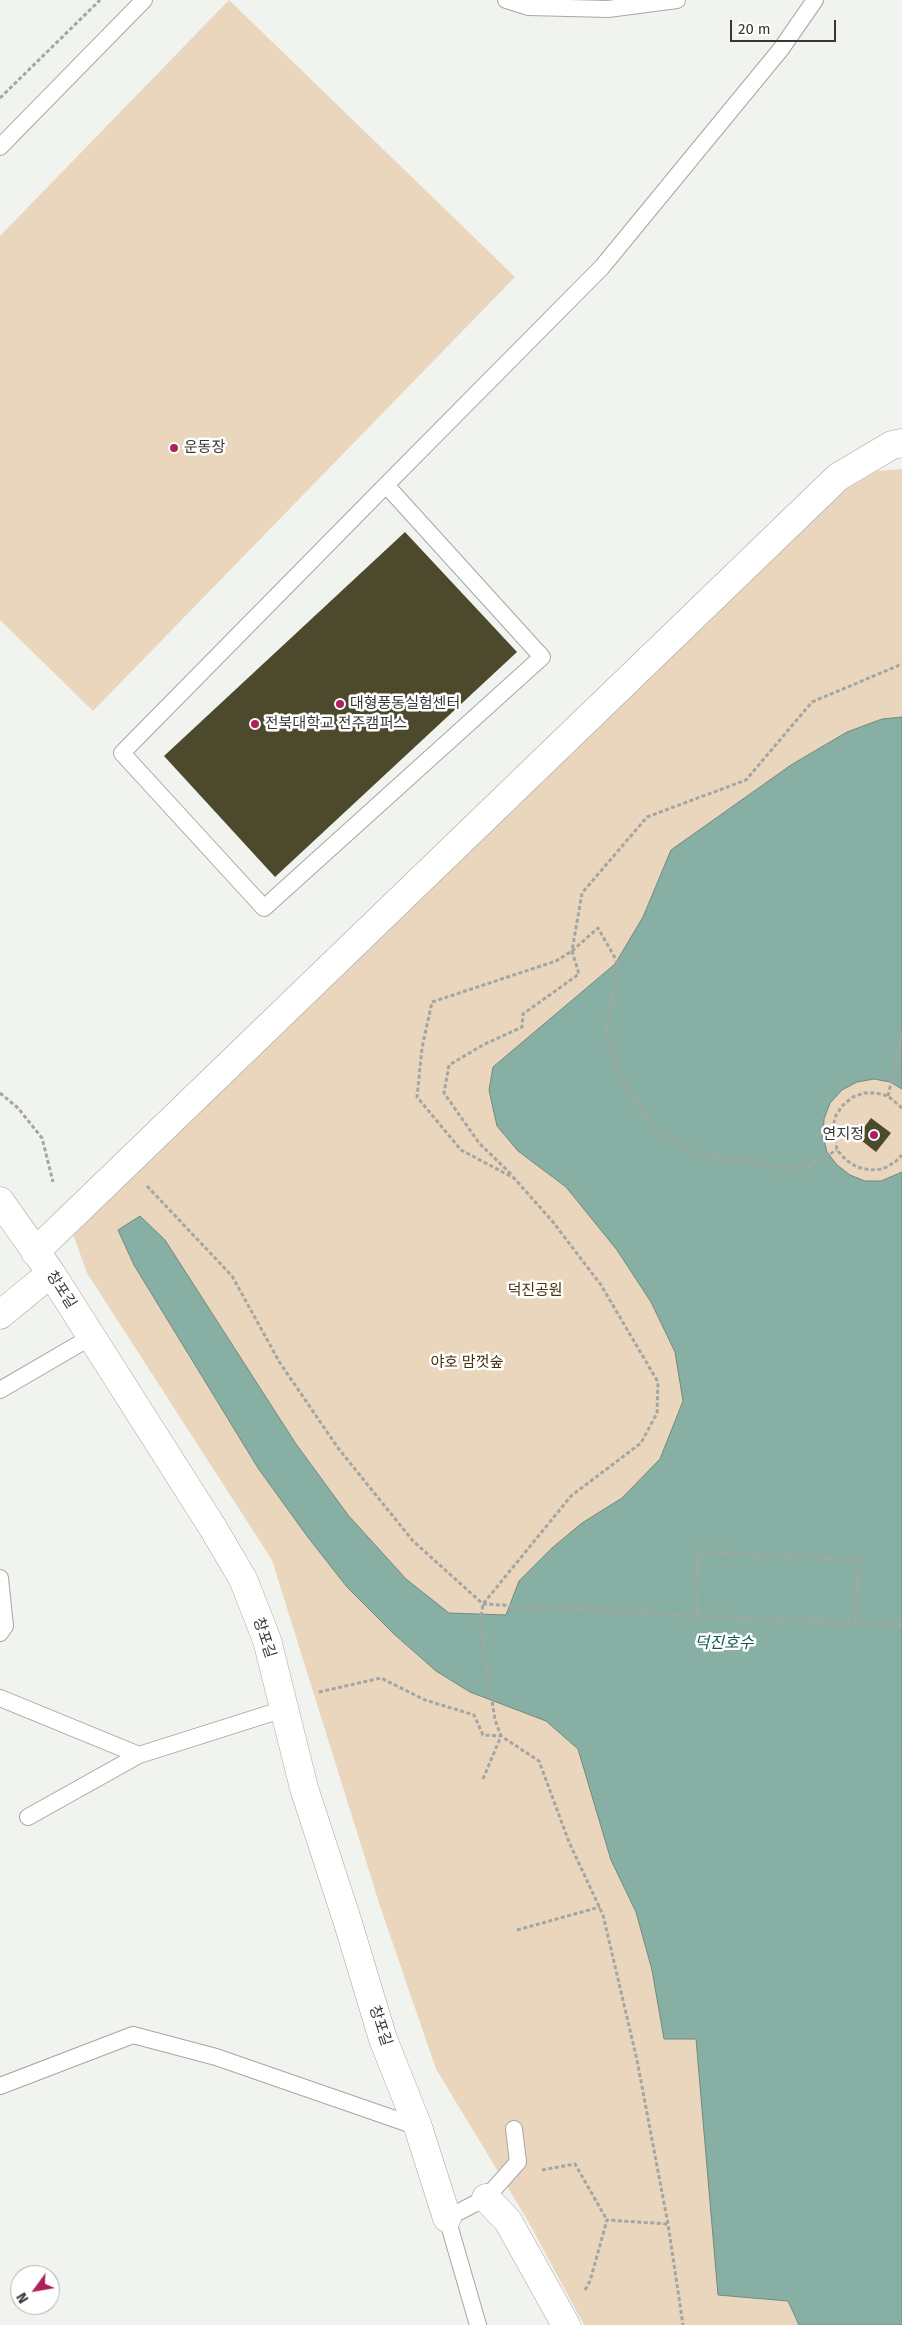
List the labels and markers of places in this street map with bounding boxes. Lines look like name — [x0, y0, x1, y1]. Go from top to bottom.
place label: 운동장 — [184, 439, 225, 457]
marker: 운동장 — [168, 442, 180, 454]
place label: 대형풍동실험센터 — [350, 695, 460, 713]
marker: 대형풍동실험센터 — [334, 698, 346, 710]
place label: 전북대학교 전주캠퍼스 — [265, 715, 407, 733]
marker: 전북대학교 전주캠퍼스 — [249, 718, 261, 730]
place label: 연지정 — [823, 1126, 864, 1144]
marker: 연지정 — [868, 1129, 880, 1141]

